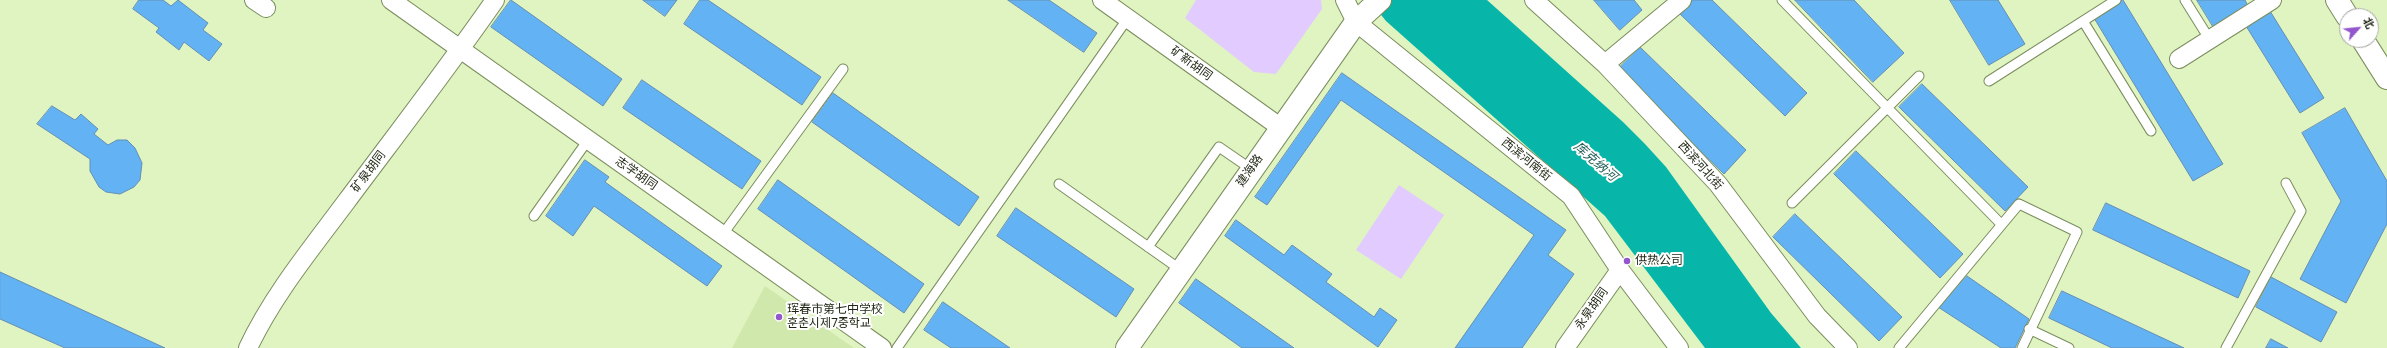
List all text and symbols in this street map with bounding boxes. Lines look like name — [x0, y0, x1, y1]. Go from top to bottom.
north arrow — [2339, 8, 2379, 48]
text: 北 — [2359, 14, 2378, 32]
street label: 矿新胡同 — [1167, 44, 1215, 84]
street label: 西滨河南街 — [1498, 136, 1554, 184]
water label: 库克纳河 — [1570, 139, 1620, 185]
street label: 西滨河北街 — [1675, 139, 1725, 193]
street label: 矿泉胡同 — [349, 148, 389, 196]
street label: 建海路 — [1234, 152, 1266, 190]
street label: 志学胡同 — [612, 154, 660, 194]
place label: 供热公司 — [1635, 254, 1683, 268]
marker: 供热公司 — [1622, 256, 1632, 266]
street label: 永泉胡同 — [1572, 285, 1612, 333]
place label: 珲春市第七中学校 훈춘시제7중학교 — [787, 303, 883, 331]
marker: 珲春市第七中学校 훈춘시제7중학교 — [774, 312, 784, 322]

